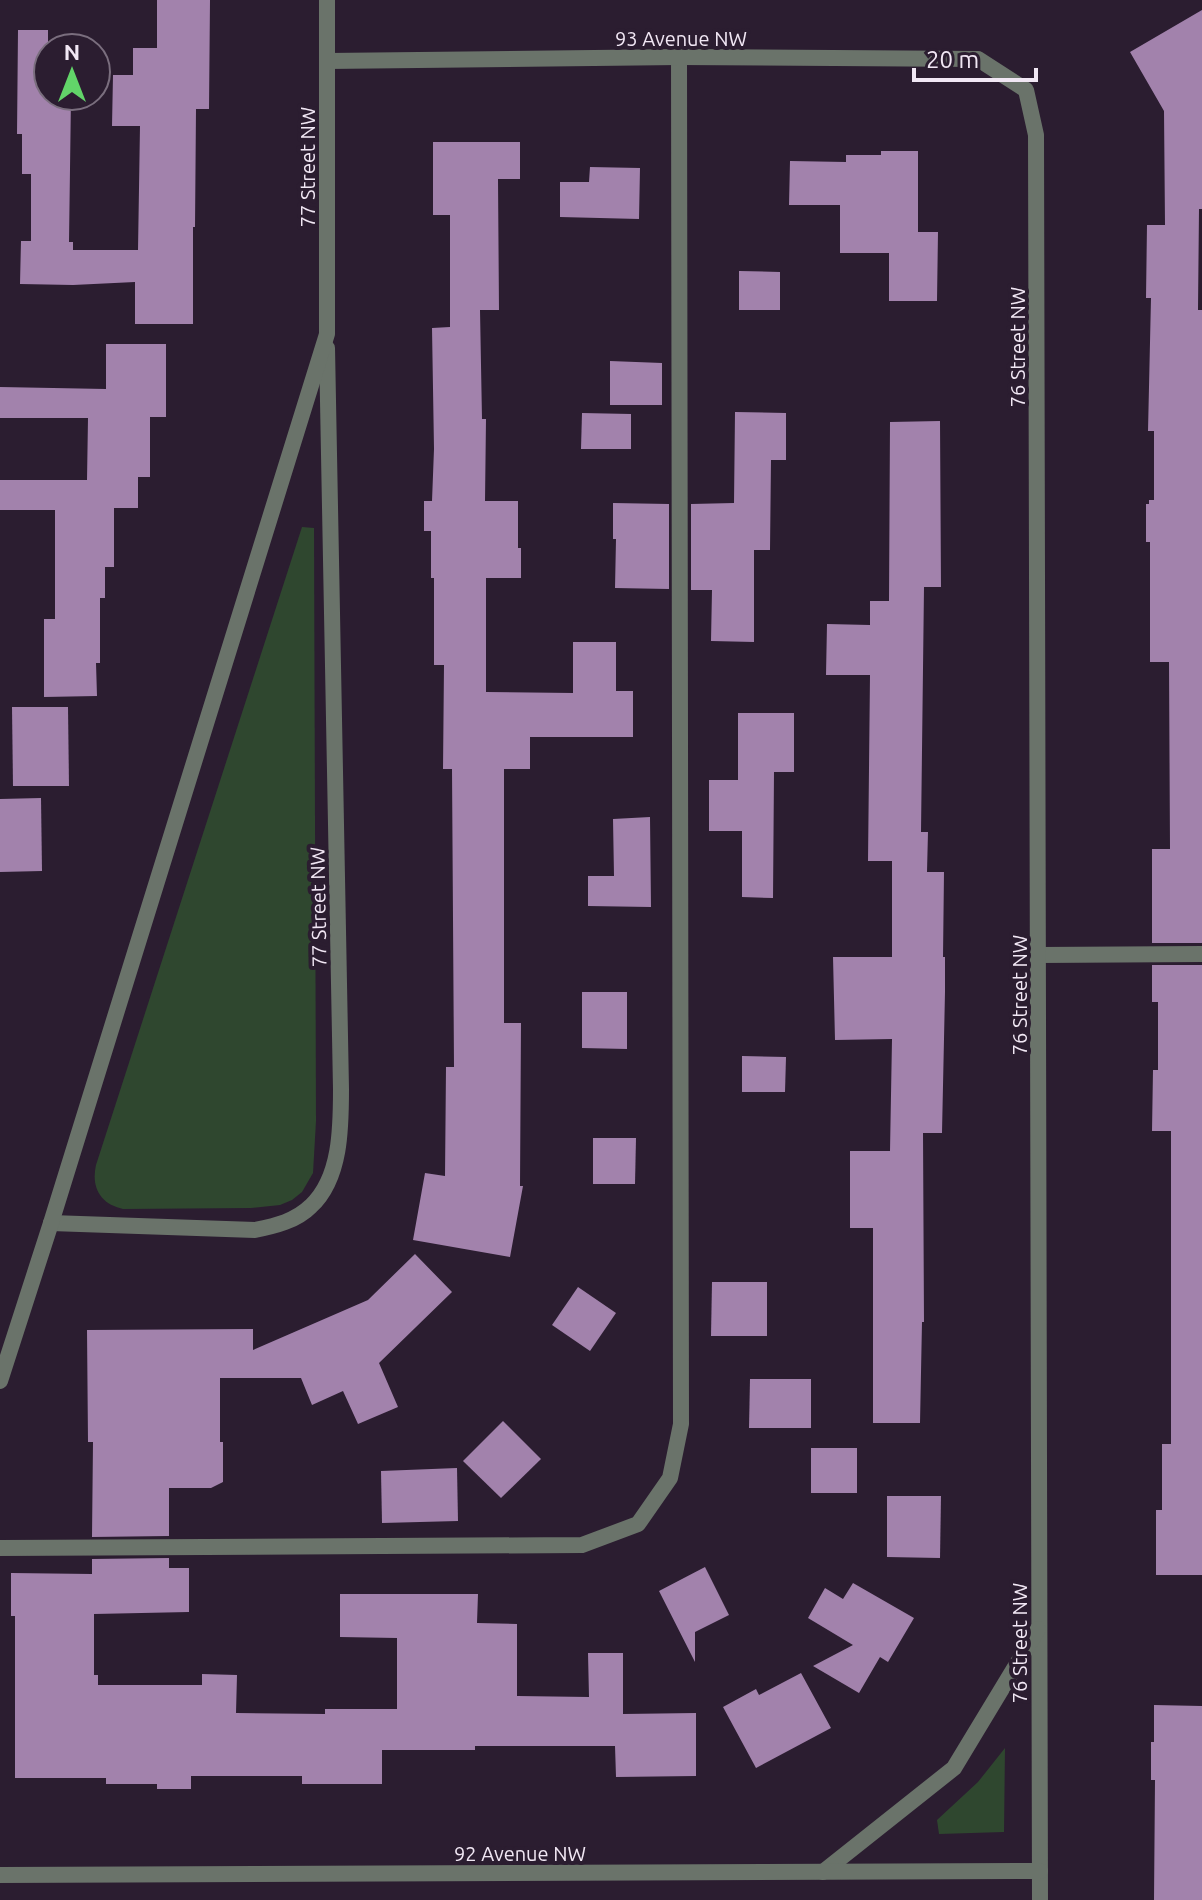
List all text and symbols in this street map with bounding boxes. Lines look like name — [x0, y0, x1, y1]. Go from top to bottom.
street label: 93 Avenue NW — [615, 27, 747, 50]
north arrow — [32, 32, 112, 112]
scale bar — [914, 32, 1036, 82]
text: N — [64, 39, 80, 64]
text: 20 m — [926, 46, 979, 73]
street label: 77 Street NW — [296, 107, 319, 227]
street label: 76 Street NW — [1006, 287, 1029, 407]
street label: 77 Street NW — [305, 847, 331, 967]
street label: 76 Street NW — [1008, 935, 1031, 1055]
street label: 76 Street NW — [1008, 1583, 1031, 1703]
street label: 92 Avenue NW — [454, 1842, 586, 1865]

